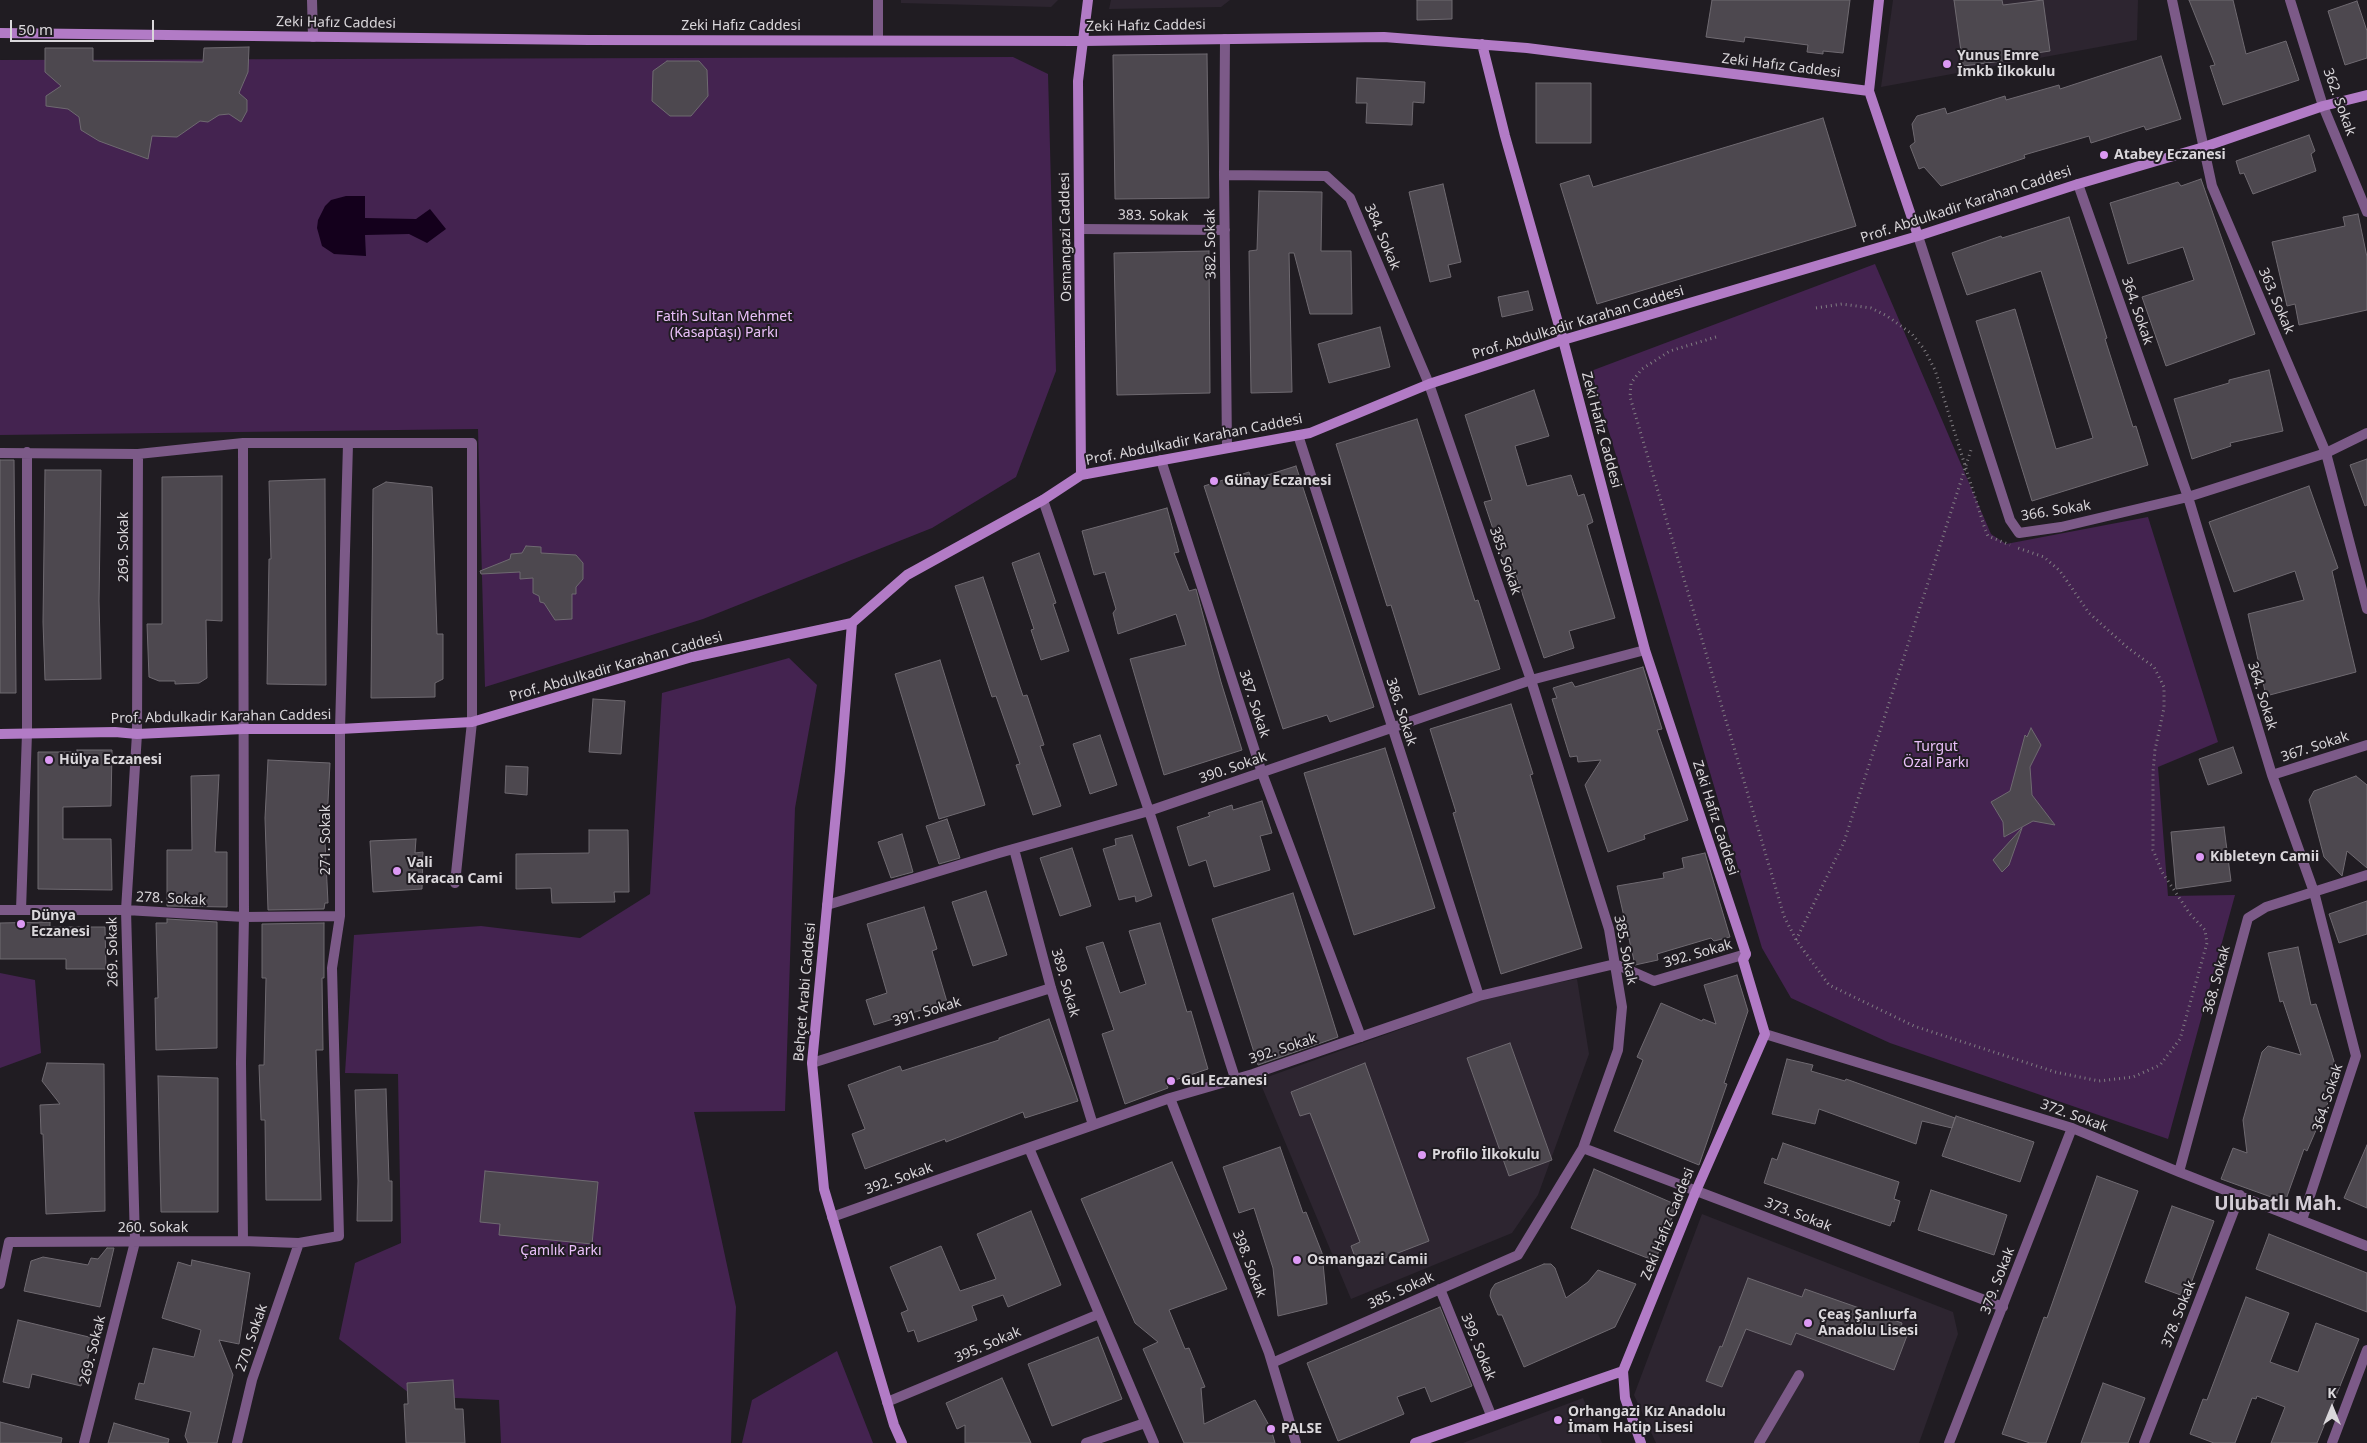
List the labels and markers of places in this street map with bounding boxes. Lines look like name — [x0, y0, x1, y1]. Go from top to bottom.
place label: Yunus Emre İmkb İlkokulu — [1957, 48, 2055, 80]
marker: Yunus Emre İmkb İlkokulu — [1941, 58, 1953, 70]
place label: Atabey Eczanesi — [2114, 147, 2226, 163]
marker: Atabey Eczanesi — [2098, 149, 2110, 161]
place label: Günay Eczanesi — [1224, 473, 1331, 489]
marker: Günay Eczanesi — [1208, 475, 1220, 487]
place label: Hülya Eczanesi — [59, 752, 162, 768]
marker: Hülya Eczanesi — [43, 754, 55, 766]
place label: Kıbleteyn Camii — [2210, 849, 2319, 865]
marker: Kıbleteyn Camii — [2194, 851, 2206, 863]
place label: Vali Karacan Cami — [407, 855, 503, 888]
marker: Vali Karacan Cami — [391, 865, 403, 877]
place label: Dünya Eczanesi — [31, 908, 90, 940]
marker: Dünya Eczanesi — [15, 918, 27, 930]
place label: Gul Eczanesi — [1181, 1073, 1267, 1089]
marker: Gul Eczanesi — [1165, 1075, 1177, 1087]
place label: Profilo İlkokulu — [1432, 1147, 1540, 1163]
marker: Profilo İlkokulu — [1416, 1149, 1428, 1161]
place label: Osmangazi Camii — [1307, 1252, 1428, 1268]
marker: Osmangazi Camii — [1291, 1254, 1303, 1266]
place label: Çeaş Şanlıurfa Anadolu Lisesi — [1818, 1307, 1918, 1340]
marker: Çeaş Şanlıurfa Anadolu Lisesi — [1802, 1317, 1814, 1329]
place label: Orhangazi Kız Anadolu İmam Hatip Lisesi — [1568, 1404, 1726, 1436]
marker: Orhangazi Kız Anadolu İmam Hatip Lisesi — [1552, 1414, 1564, 1426]
place label: PALSE — [1281, 1421, 1322, 1437]
marker: PALSE — [1265, 1423, 1277, 1435]

